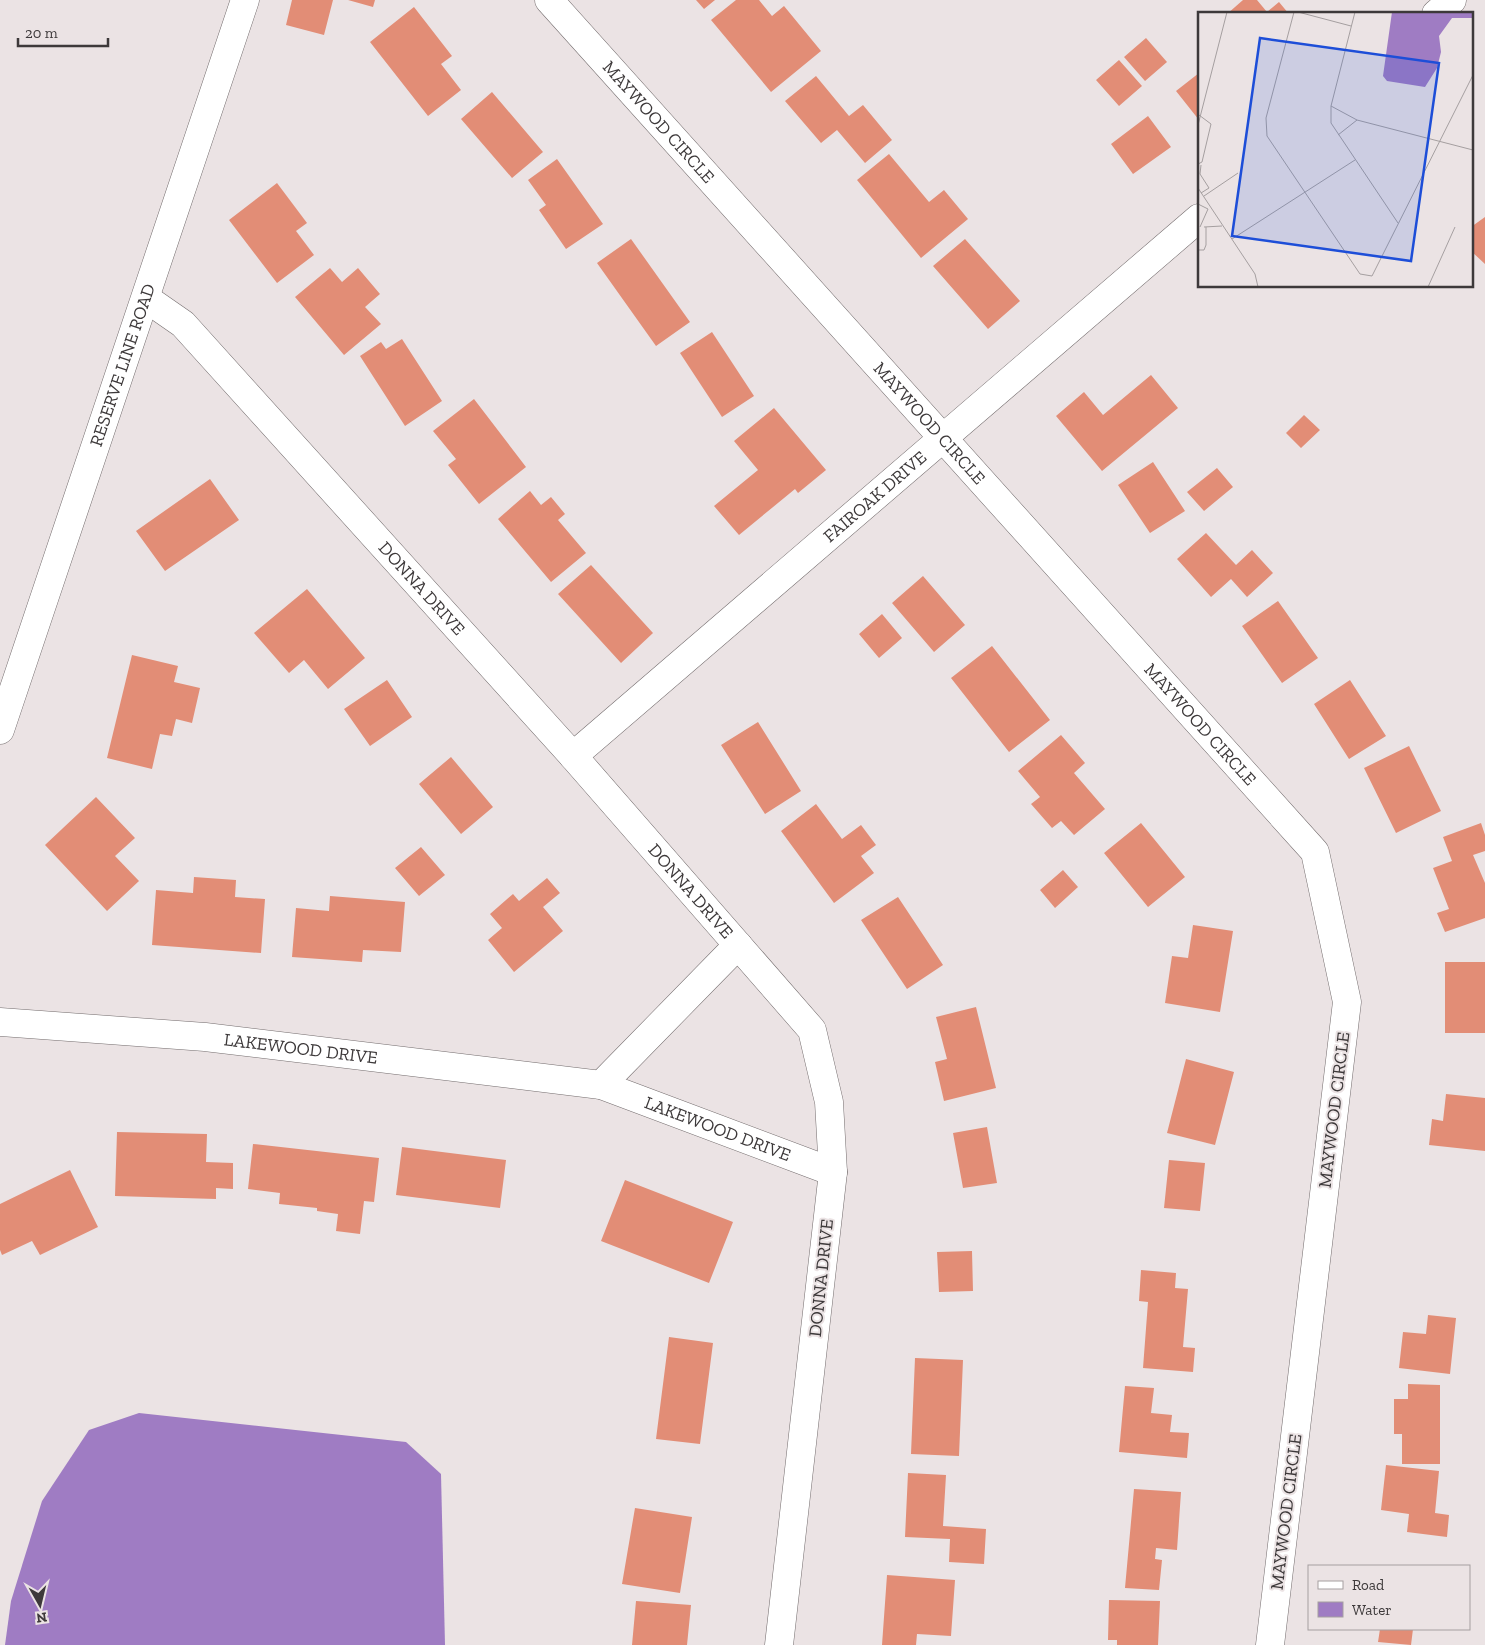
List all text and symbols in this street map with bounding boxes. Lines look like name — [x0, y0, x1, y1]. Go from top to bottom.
inset map — [1198, 12, 1472, 288]
scale bar — [18, 15, 108, 47]
text: 20 m — [25, 24, 58, 42]
street label: MAYWOOD CIRCLE — [598, 56, 719, 188]
street label: RESERVE LINE ROAD — [85, 281, 160, 449]
street label: MAYWOOD CIRCLE — [869, 357, 990, 489]
street label: FAIROAK DRIVE — [819, 446, 931, 547]
street label: DONNA DRIVE — [374, 537, 470, 640]
street label: MAYWOOD CIRCLE — [1140, 659, 1261, 790]
street label: DONNA DRIVE — [643, 839, 738, 943]
street label: LAKEWOOD DRIVE — [223, 1028, 379, 1069]
street label: MAYWOOD CIRCLE — [1314, 1031, 1354, 1189]
street label: LAKEWOOD DRIVE — [641, 1091, 794, 1166]
street label: DONNA DRIVE — [804, 1218, 838, 1338]
street label: MAYWOOD CIRCLE — [1266, 1433, 1306, 1591]
legend — [1308, 1565, 1470, 1630]
text: Road — [1352, 1576, 1385, 1594]
north arrow — [15, 1580, 65, 1630]
text: Water — [1352, 1601, 1392, 1619]
text: N — [35, 1608, 48, 1627]

